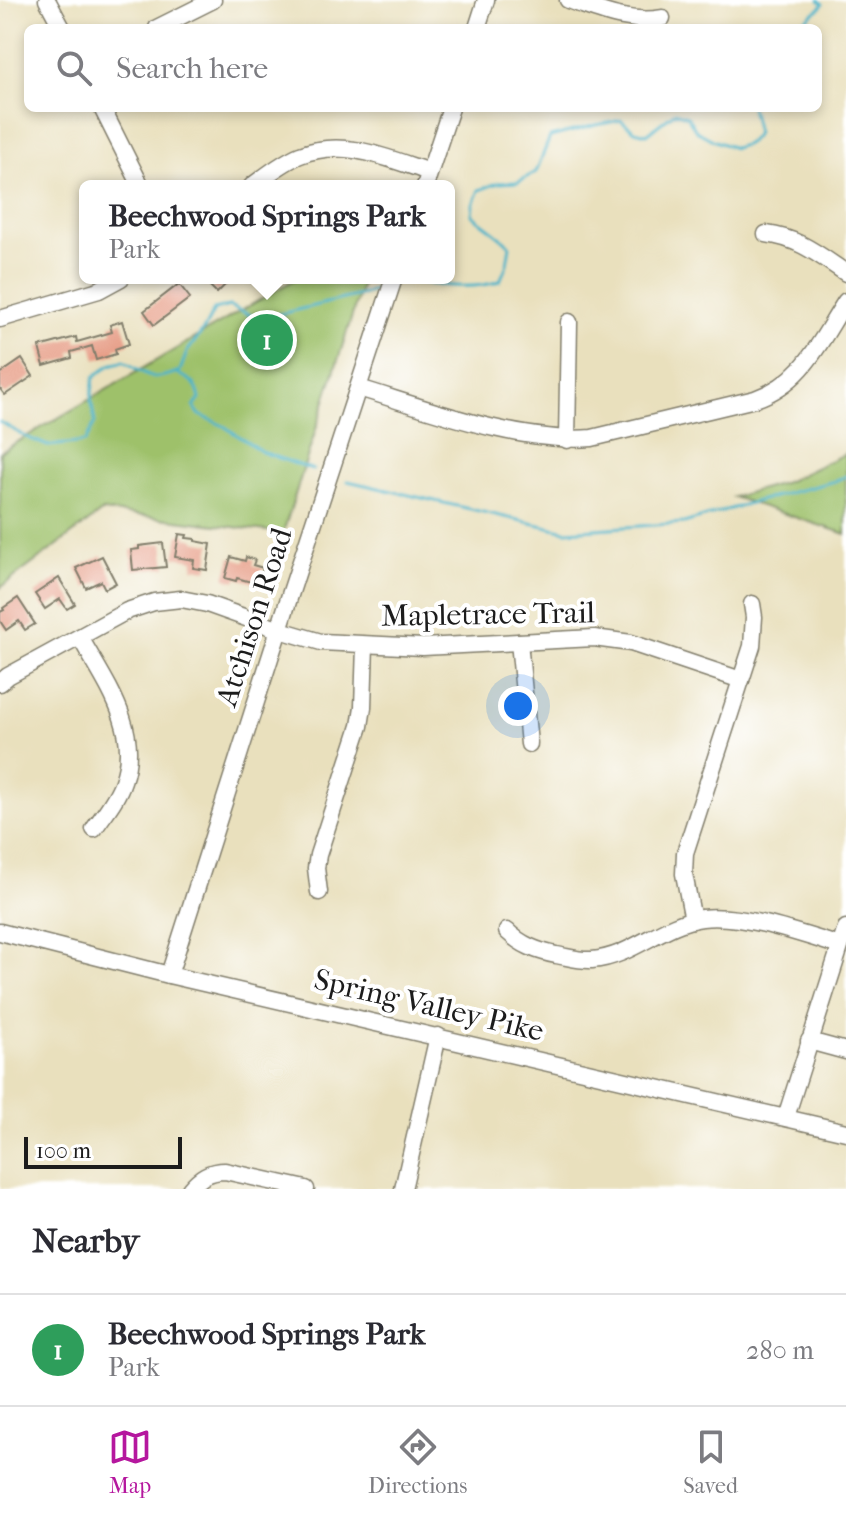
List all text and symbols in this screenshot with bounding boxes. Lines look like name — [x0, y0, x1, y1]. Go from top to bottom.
search box — [24, 24, 822, 112]
icon: search — [52, 46, 96, 90]
text: Search here — [116, 51, 268, 86]
popup — [79, 180, 455, 284]
text: Beechwood Springs Park — [108, 199, 426, 234]
text: Park — [108, 234, 160, 265]
pin: 1 — [241, 310, 293, 370]
street label: Atchison Road — [209, 523, 300, 712]
street label: Mapletrace Trail — [381, 595, 595, 634]
your location — [498, 686, 538, 726]
street label: Spring Valley Pike — [311, 962, 547, 1049]
scale bar — [24, 1133, 182, 1169]
text: 100 m — [36, 1138, 91, 1164]
text: Nearby — [32, 1221, 139, 1261]
text: Beechwood Springs Park — [108, 1317, 425, 1352]
text: 1 — [53, 1335, 63, 1366]
text: 280 m — [746, 1335, 814, 1366]
text: Park — [108, 1352, 160, 1383]
tab: Map — [108, 1425, 152, 1499]
tab: Directions — [368, 1425, 467, 1499]
tab: Saved — [683, 1425, 738, 1499]

